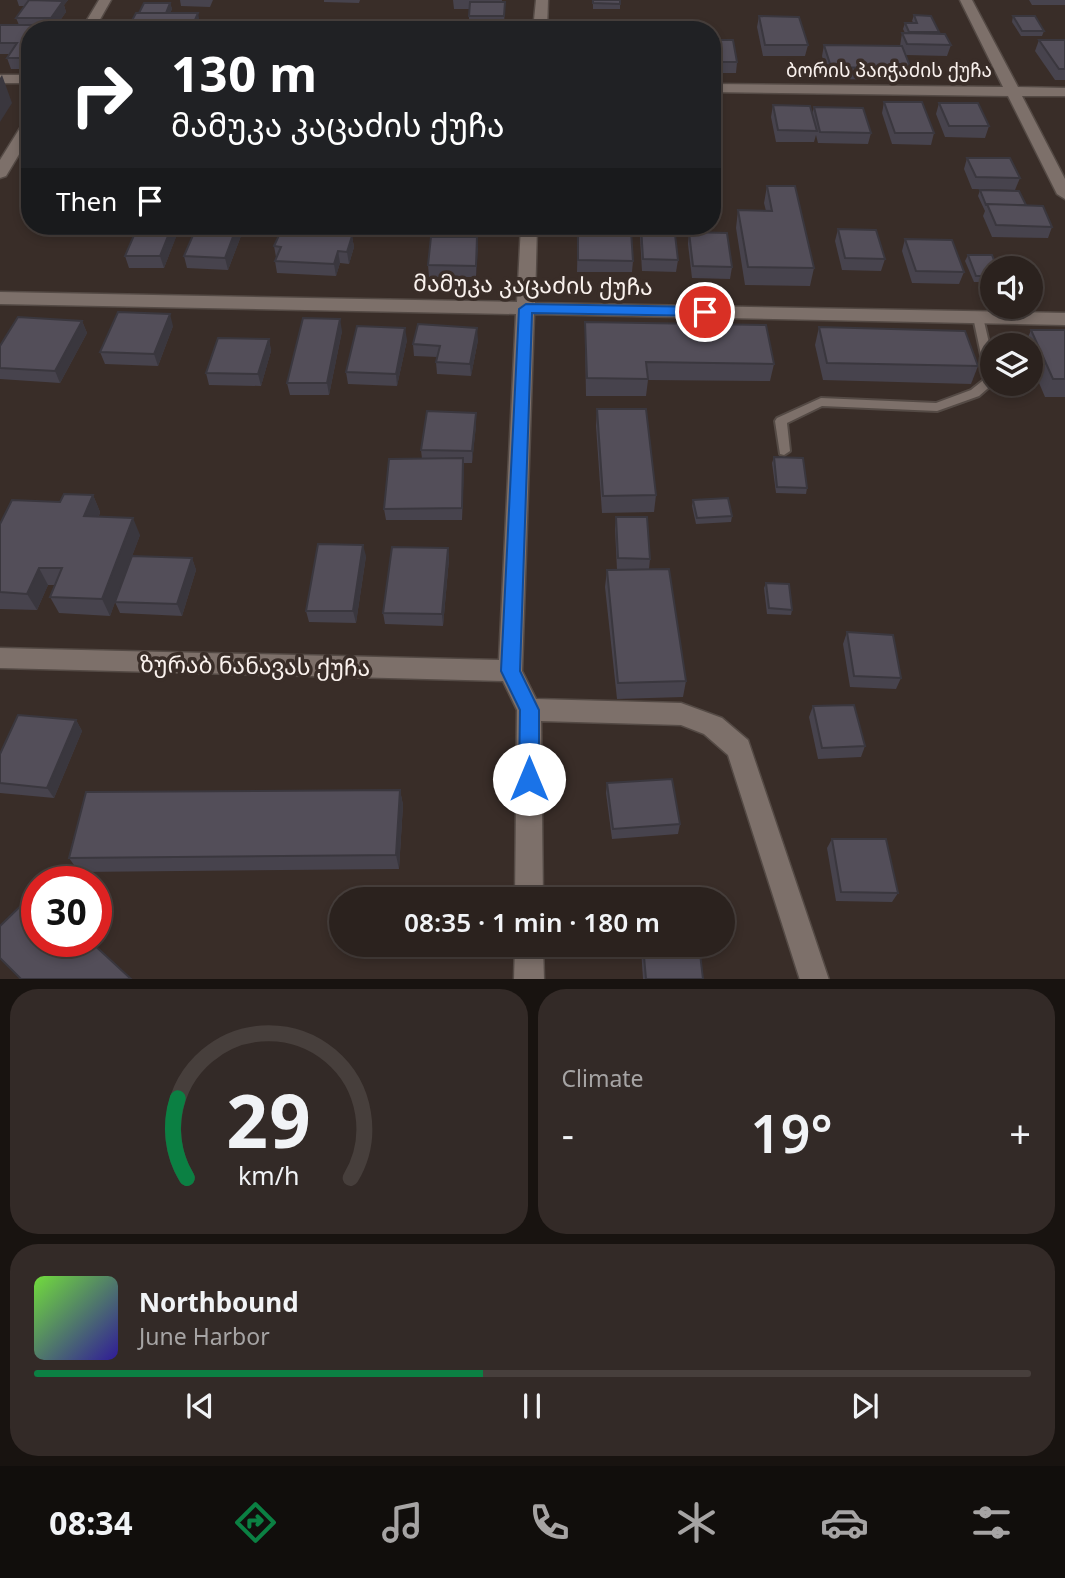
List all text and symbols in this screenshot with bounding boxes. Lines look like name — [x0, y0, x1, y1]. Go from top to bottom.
text: 130 m — [171, 40, 317, 106]
icon: right — [56, 49, 147, 140]
street label: ბორის პაიჭაძის ქუჩა — [786, 57, 992, 83]
text: მამუკა კაცაძის ქუჩა — [171, 103, 505, 146]
icon: arrive — [131, 182, 169, 220]
text: Then — [56, 183, 117, 219]
map controls — [980, 256, 1043, 396]
button: sound — [980, 256, 1043, 319]
street label: მამუკა კაცაძის ქუჩა — [413, 266, 653, 302]
pin — [675, 282, 735, 342]
icon: arrive — [686, 293, 724, 331]
button: layers — [980, 333, 1043, 396]
street label: ზურაბ ნანავას ქუჩა — [139, 647, 371, 683]
position arrow — [492, 742, 566, 816]
speed limit sign: 30 — [21, 866, 112, 957]
text: 08:35 · 1 min · 180 m — [404, 904, 660, 940]
text: Climate — [562, 1062, 644, 1094]
text: 29 — [226, 1070, 311, 1169]
text: 19° — [750, 1097, 833, 1168]
text: − — [562, 1107, 574, 1159]
text: + — [1009, 1107, 1031, 1159]
text: km/h — [238, 1157, 300, 1191]
text: Northbound — [139, 1284, 299, 1320]
text: June Harbor — [139, 1320, 270, 1352]
icon: previous — [181, 1387, 219, 1425]
icon: pause — [513, 1387, 551, 1425]
icon: next — [846, 1387, 884, 1425]
icon: directions — [231, 1498, 280, 1547]
icon: music — [378, 1498, 427, 1547]
icon: phone — [525, 1498, 574, 1547]
icon: climate — [672, 1498, 721, 1547]
icon: car — [820, 1498, 869, 1547]
icon: filters — [967, 1498, 1016, 1547]
text: 08:34 — [49, 1501, 132, 1544]

